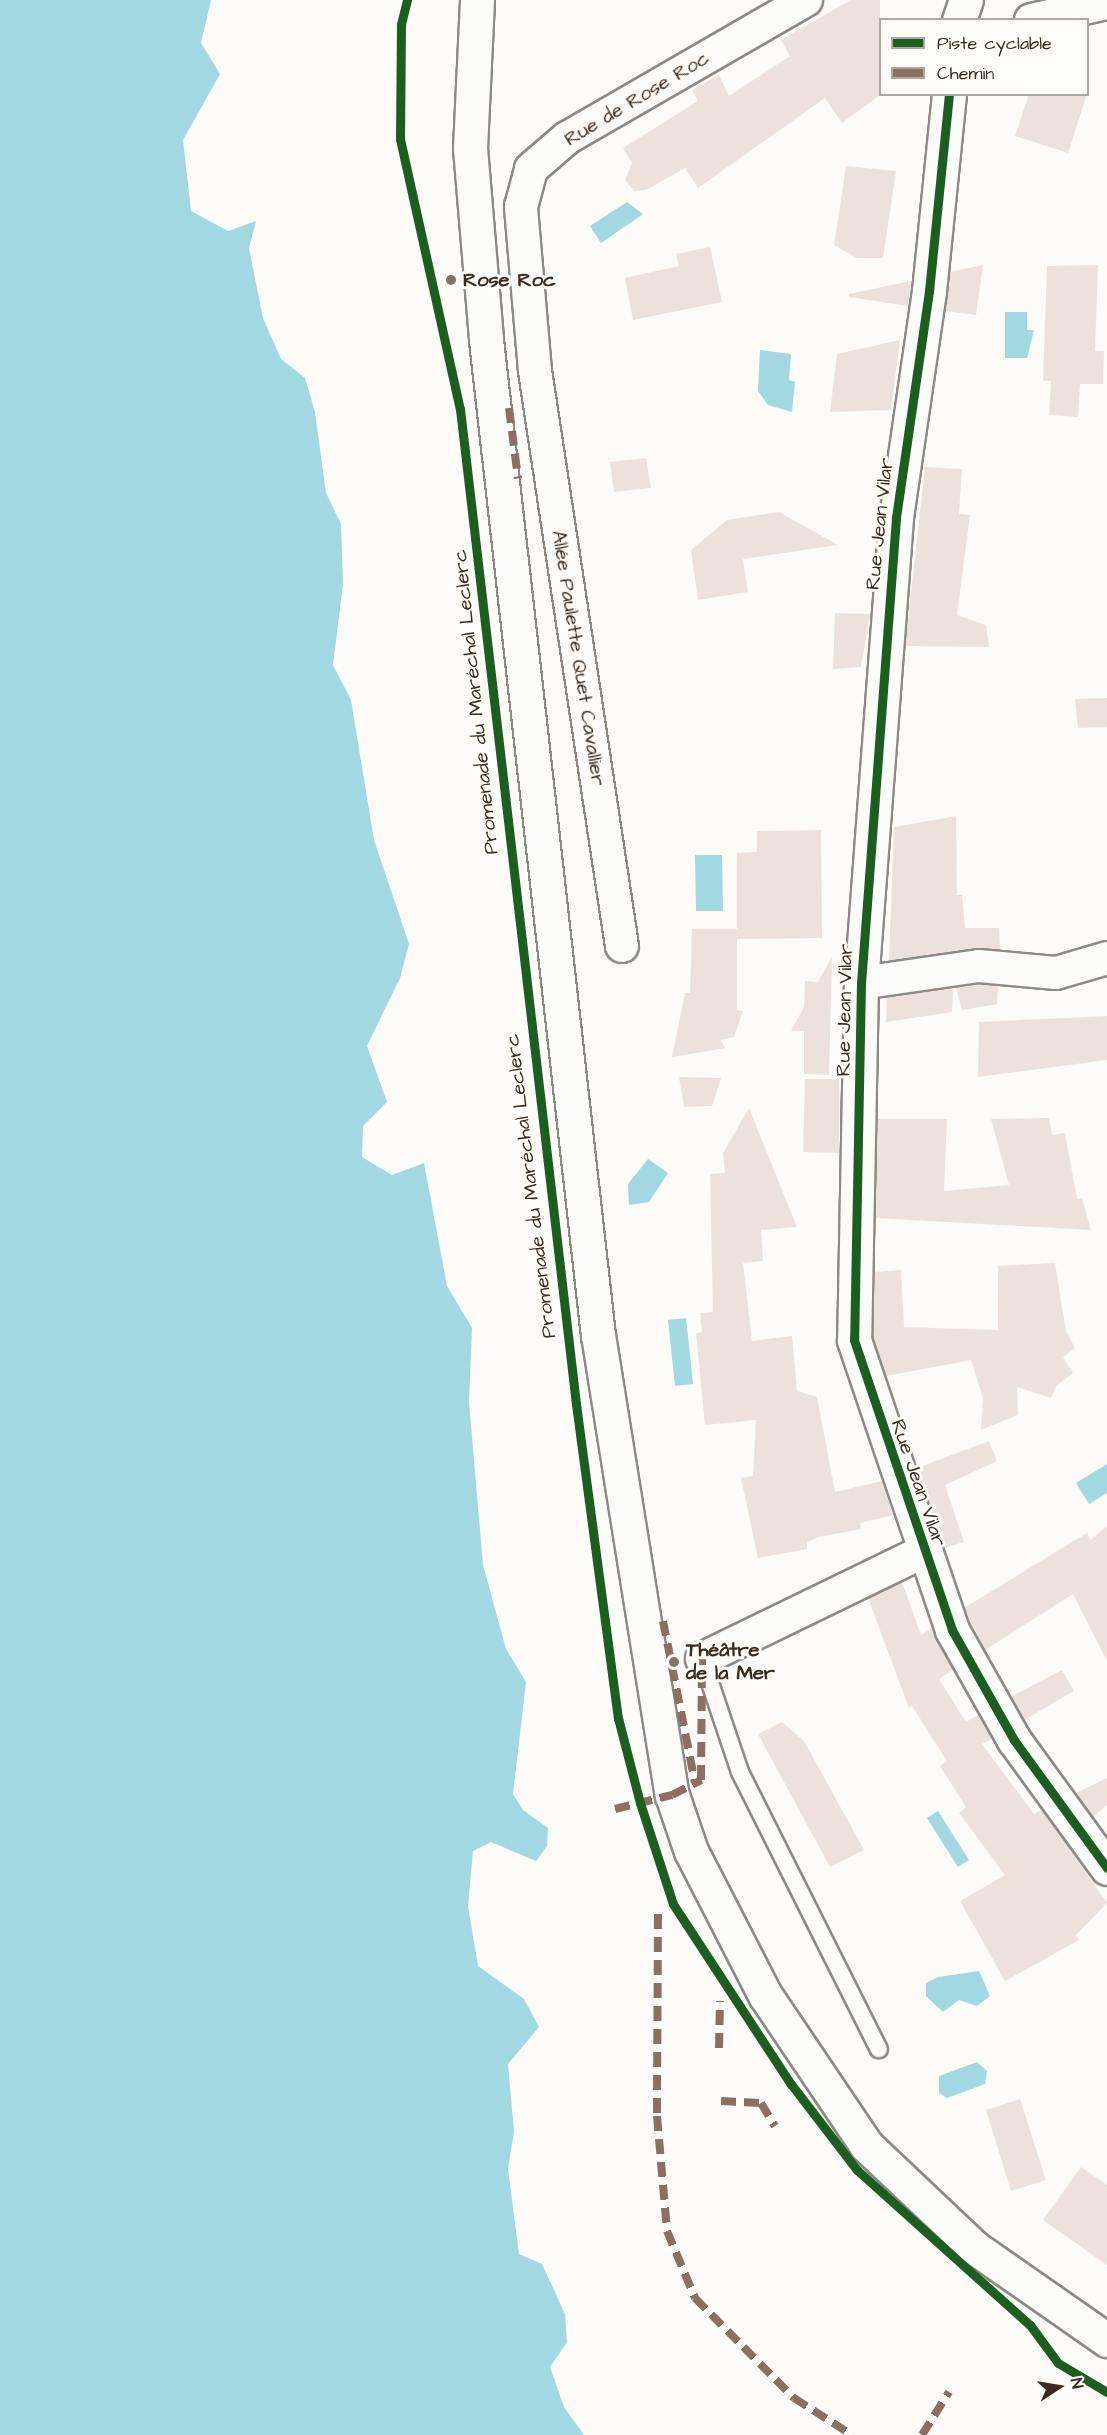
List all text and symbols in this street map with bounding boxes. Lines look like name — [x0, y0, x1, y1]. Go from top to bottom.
legend — [879, 18, 1089, 96]
text: Piste cyclable — [937, 31, 1052, 56]
street label: Rue de Rose Roc — [560, 46, 714, 152]
text: Chemin — [937, 61, 994, 86]
place label: Rose Roc — [463, 268, 556, 292]
marker: Rose Roc — [444, 273, 458, 287]
street label: Rue Jean Vilar — [861, 457, 899, 591]
street label: Allée Paulette Quet Cavallier — [546, 529, 610, 787]
street label: Promenade du Maréchal Leclerc — [448, 548, 504, 856]
street label: Rue Jean Vilar — [832, 943, 858, 1077]
street label: Promenade du Maréchal Leclerc — [500, 1032, 562, 1340]
street label: Rue Jean Vilar — [885, 1416, 951, 1550]
place label: Théâtre de la Mer — [686, 1638, 775, 1685]
marker: Théâtre de la Mer — [667, 1655, 681, 1669]
north arrow — [1029, 2357, 1089, 2417]
text: N — [1065, 2376, 1088, 2390]

